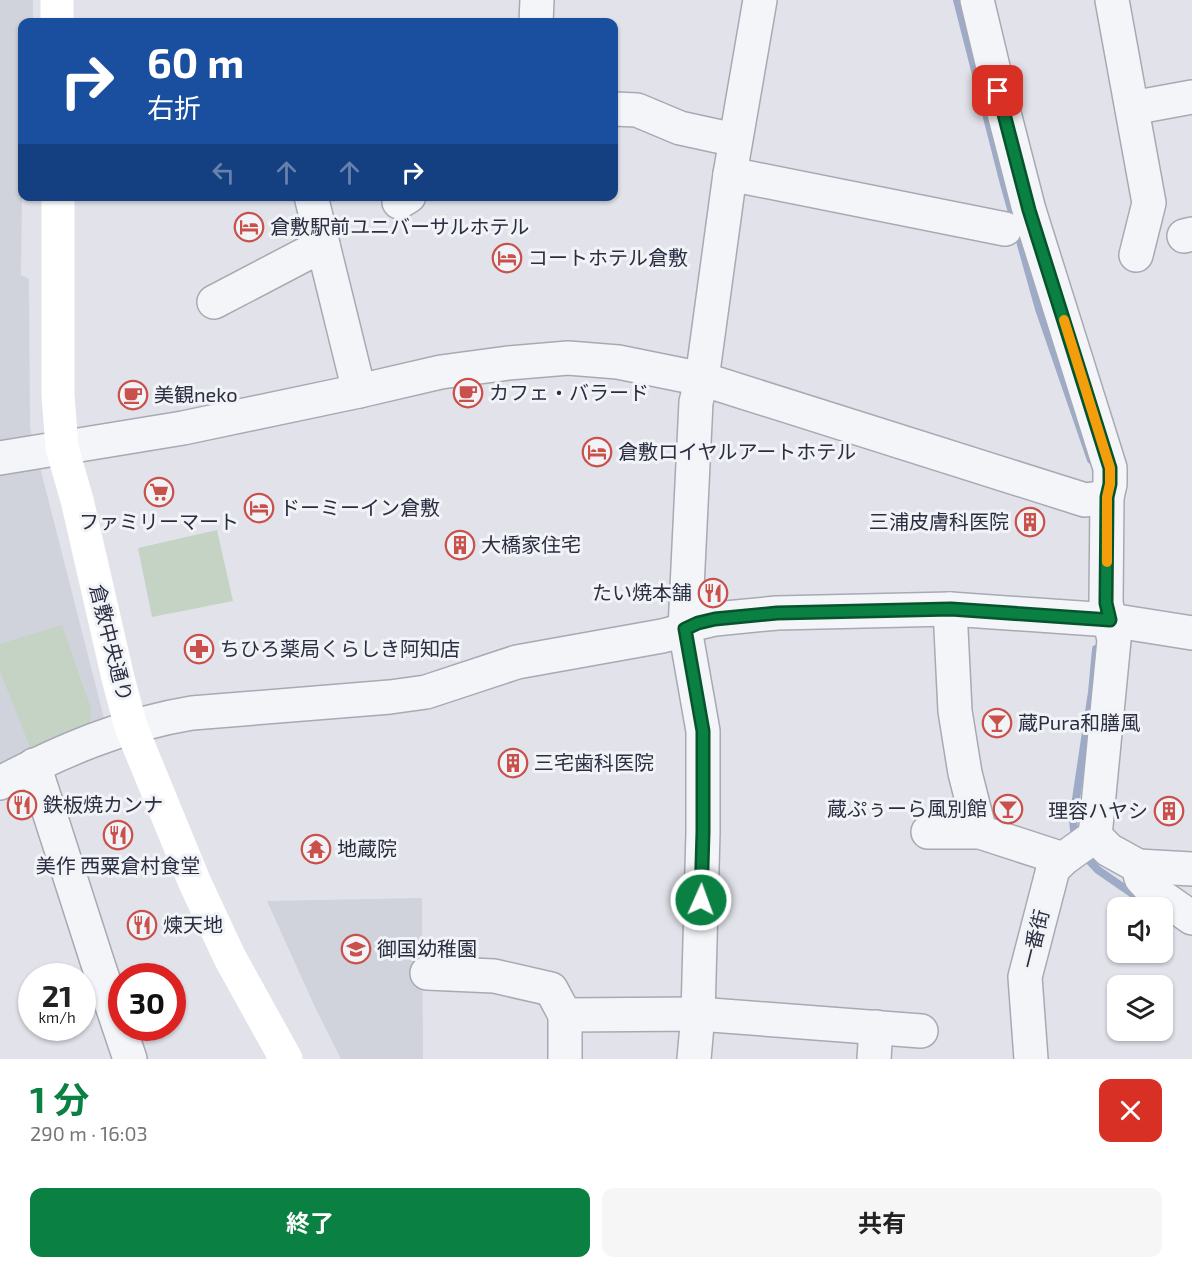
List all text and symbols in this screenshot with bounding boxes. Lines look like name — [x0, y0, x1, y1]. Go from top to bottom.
text: 60 m — [147, 36, 244, 86]
icon: right — [48, 42, 126, 120]
pin — [972, 65, 1023, 116]
icon: arrive — [981, 74, 1014, 107]
text: 右折 — [147, 91, 201, 123]
icon: left — [207, 156, 240, 189]
icon: ahead — [270, 156, 303, 189]
icon: ahead — [333, 156, 366, 189]
icon: right — [396, 156, 429, 189]
hotel icon: 倉敷駅前ユニバーサルホテル — [233, 211, 265, 243]
place label: 倉敷駅前ユニバーサルホテル — [270, 214, 530, 238]
hotel icon: コートホテル倉敷 — [491, 242, 523, 274]
place label: コートホテル倉敷 — [528, 245, 688, 269]
cafe icon: カフェ・バラード — [452, 377, 484, 409]
cafe icon: 美観neko — [117, 379, 149, 411]
place label: カフェ・バラード — [489, 380, 649, 404]
place label: 美観neko — [154, 382, 238, 406]
hotel icon: 倉敷ロイヤルアートホテル — [581, 436, 613, 468]
place label: 倉敷ロイヤルアートホテル — [618, 439, 856, 463]
supermarket icon: ファミリーマート — [143, 476, 175, 508]
hotel icon: ドーミーイン倉敷 — [243, 492, 275, 524]
place label: ドーミーイン倉敷 — [280, 495, 440, 519]
building icon: 三浦皮膚科医院 — [1014, 506, 1046, 538]
place label: ファミリーマート — [79, 509, 239, 533]
place label: 三浦皮膚科医院 — [869, 509, 1009, 533]
building icon: 大橋家住宅 — [444, 529, 476, 561]
place label: 大橋家住宅 — [481, 532, 581, 556]
restaurant icon: たい焼本舗 — [697, 577, 729, 609]
place label: たい焼本舗 — [592, 580, 692, 604]
street label: 倉敷中央通り — [86, 582, 138, 704]
pharmacy icon: ちひろ薬局くらしき阿知店 — [183, 633, 215, 665]
place label: ちひろ薬局くらしき阿知店 — [220, 636, 460, 660]
bar icon: 蔵Pura和膳風 — [981, 707, 1013, 739]
place label: 蔵Pura和膳風 — [1018, 710, 1140, 734]
building icon: 三宅歯科医院 — [497, 747, 529, 779]
place label: 三宅歯科医院 — [534, 750, 654, 774]
restaurant icon: 鉄板焼カンナ — [6, 789, 38, 821]
place label: 鉄板焼カンナ — [43, 792, 163, 816]
bar icon: 蔵ぷぅーら風別館 — [992, 793, 1024, 825]
building icon: 理容ハヤシ — [1153, 795, 1185, 827]
place label: 蔵ぷぅーら風別館 — [827, 796, 987, 820]
place label: 理容ハヤシ — [1048, 798, 1148, 822]
restaurant icon: 美作 西粟倉村食堂 — [102, 819, 134, 851]
temple icon: 地蔵院 — [300, 833, 332, 865]
place label: 地蔵院 — [337, 836, 397, 860]
place label: 美作 西粟倉村食堂 — [36, 853, 200, 877]
position arrow — [669, 868, 733, 932]
map controls — [1107, 897, 1173, 1041]
button: sound — [1107, 897, 1173, 963]
street label: 一番街 — [1015, 907, 1053, 971]
restaurant icon: 煉天地 — [126, 909, 158, 941]
place label: 煉天地 — [163, 912, 223, 936]
school or university icon: 御国幼稚園 — [340, 933, 372, 965]
place label: 御国幼稚園 — [377, 936, 477, 960]
speed limit sign: 30 — [108, 963, 186, 1041]
button: layers — [1107, 975, 1173, 1041]
text: 21 — [42, 977, 72, 1013]
text: km/h — [38, 1008, 76, 1026]
text: 1 分 — [30, 1077, 89, 1120]
button: close — [1099, 1079, 1162, 1142]
text: 290 m · 16:03 — [30, 1121, 148, 1145]
button: 終了 — [30, 1188, 590, 1257]
button: 共有 — [602, 1188, 1162, 1257]

